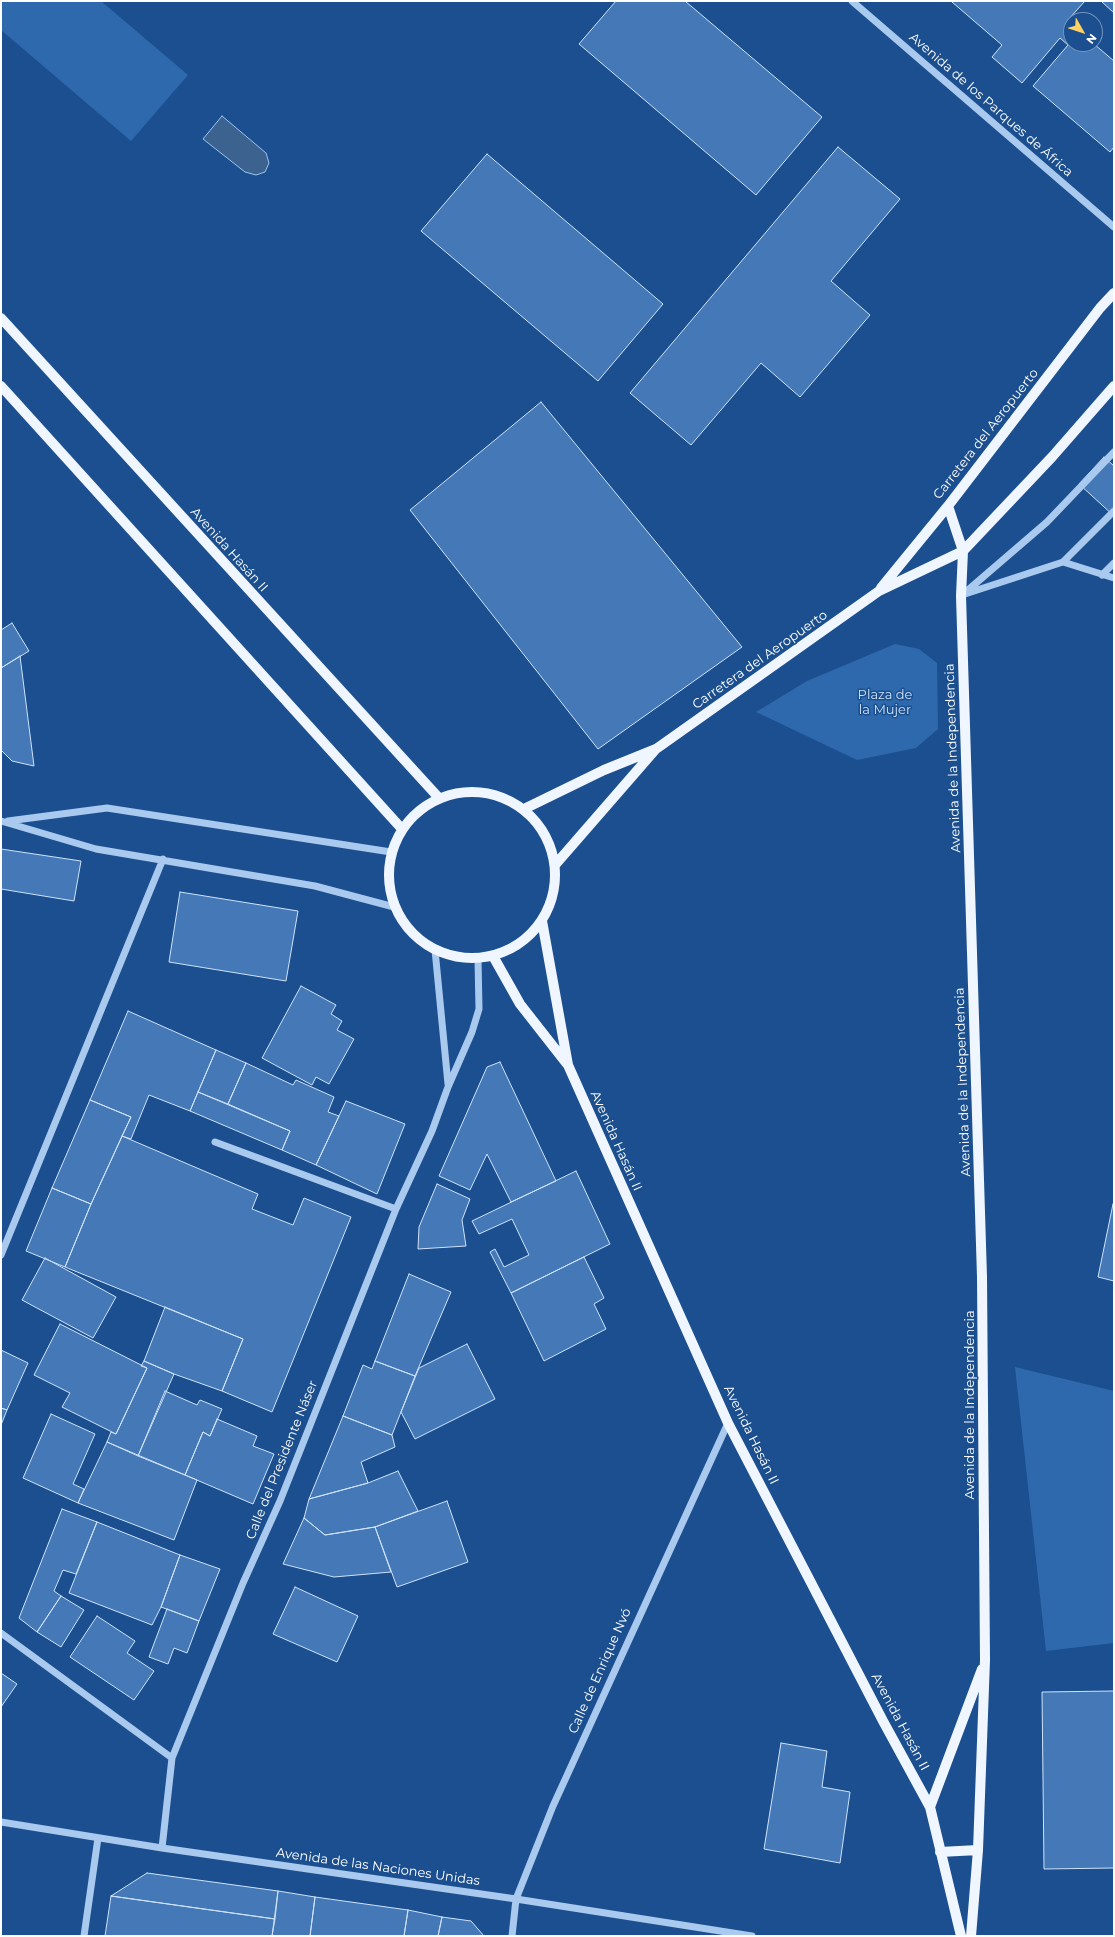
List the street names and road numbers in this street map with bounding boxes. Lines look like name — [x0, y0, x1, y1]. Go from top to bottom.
street label: Avenida de los Parques de África — [906, 30, 1076, 180]
street label: Carretera del Aeropuerto — [930, 366, 1042, 502]
street label: Avenida Hasán II — [187, 505, 271, 595]
street label: Carretera del Aeropuerto — [689, 607, 831, 713]
street label: Avenida de la Independencia — [942, 663, 964, 853]
street label: Avenida de la Independencia — [952, 987, 974, 1177]
street label: Avenida Hasán II — [587, 1088, 645, 1194]
street label: Avenida de la Independencia — [962, 1310, 978, 1500]
street label: Calle del Presidente Náser — [243, 1378, 321, 1542]
street label: Avenida Hasán II — [720, 1383, 782, 1487]
street label: Calle de Enrique Nvó — [565, 1606, 635, 1736]
street label: Avenida Hasán II — [868, 1671, 932, 1773]
street label: Avenida de las Naciones Unidas — [275, 1845, 481, 1889]

